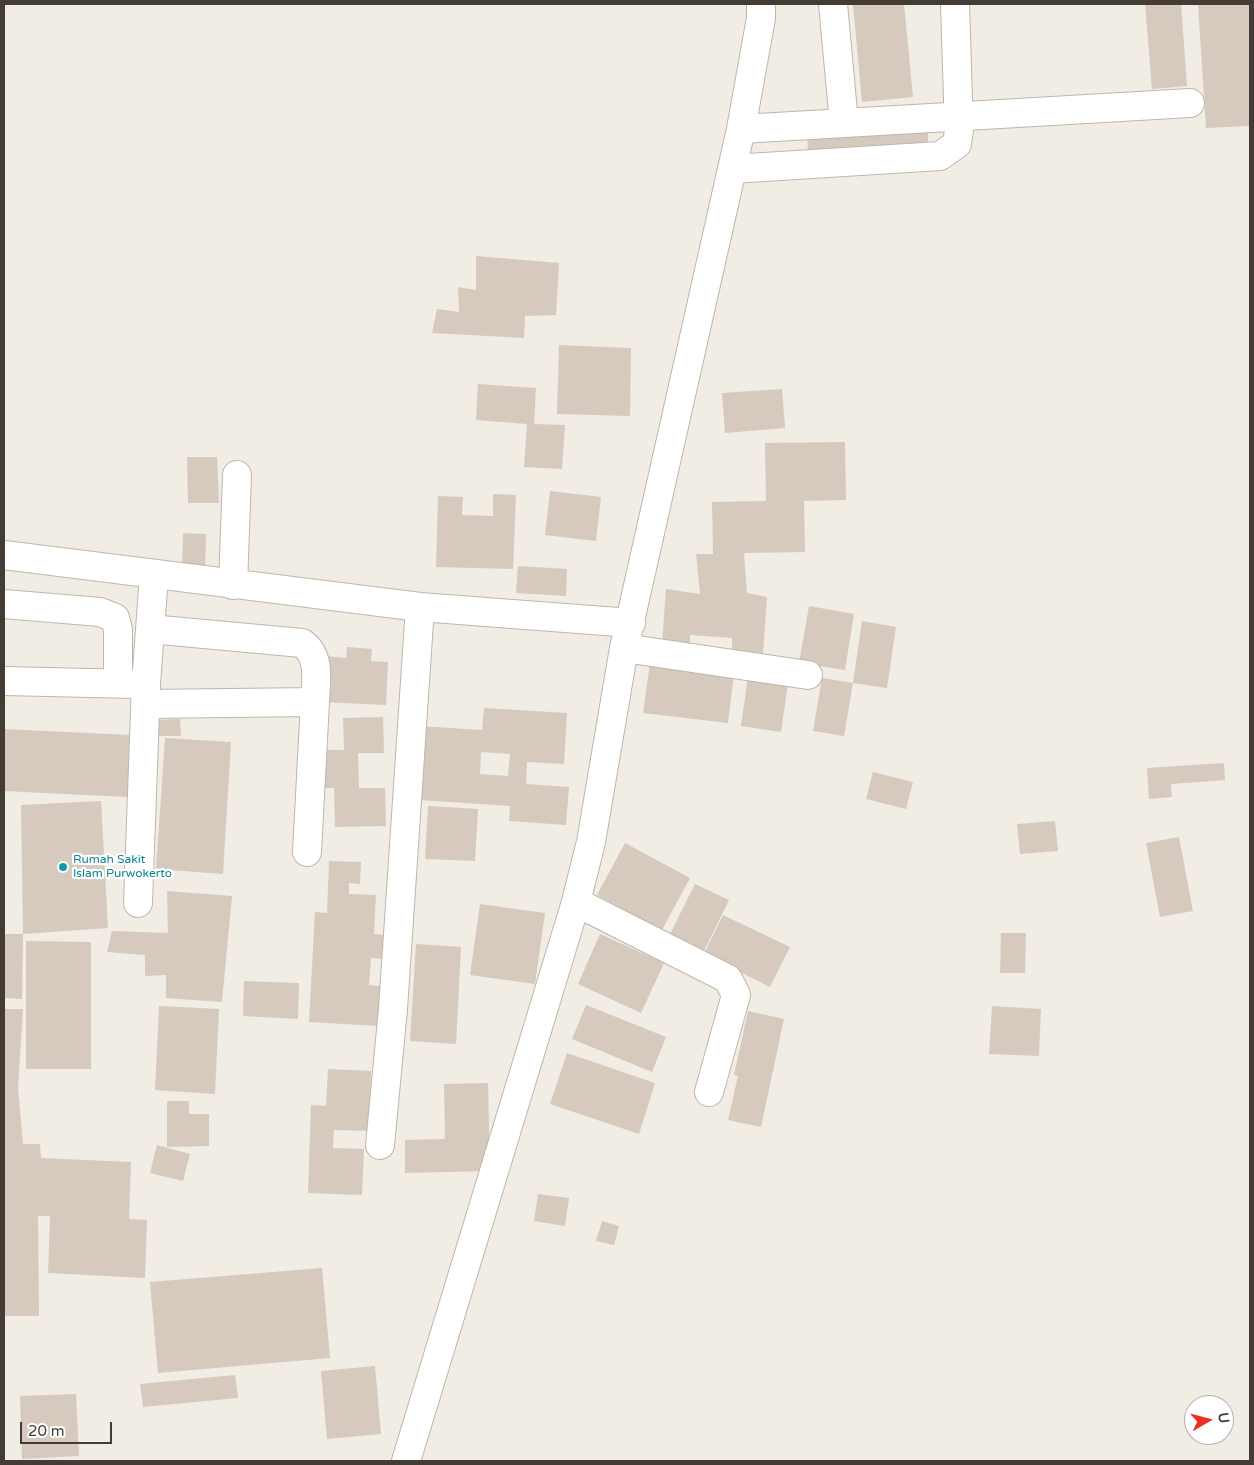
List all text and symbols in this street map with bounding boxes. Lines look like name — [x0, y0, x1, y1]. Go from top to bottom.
place label: Rumah Sakit Islam Purwokerto — [73, 853, 172, 881]
marker: Rumah Sakit Islam Purwokerto — [57, 861, 69, 873]
north arrow — [1184, 1395, 1234, 1445]
scale bar — [22, 1412, 115, 1444]
text: U — [1214, 1412, 1233, 1424]
text: 20 m — [28, 1422, 65, 1440]

